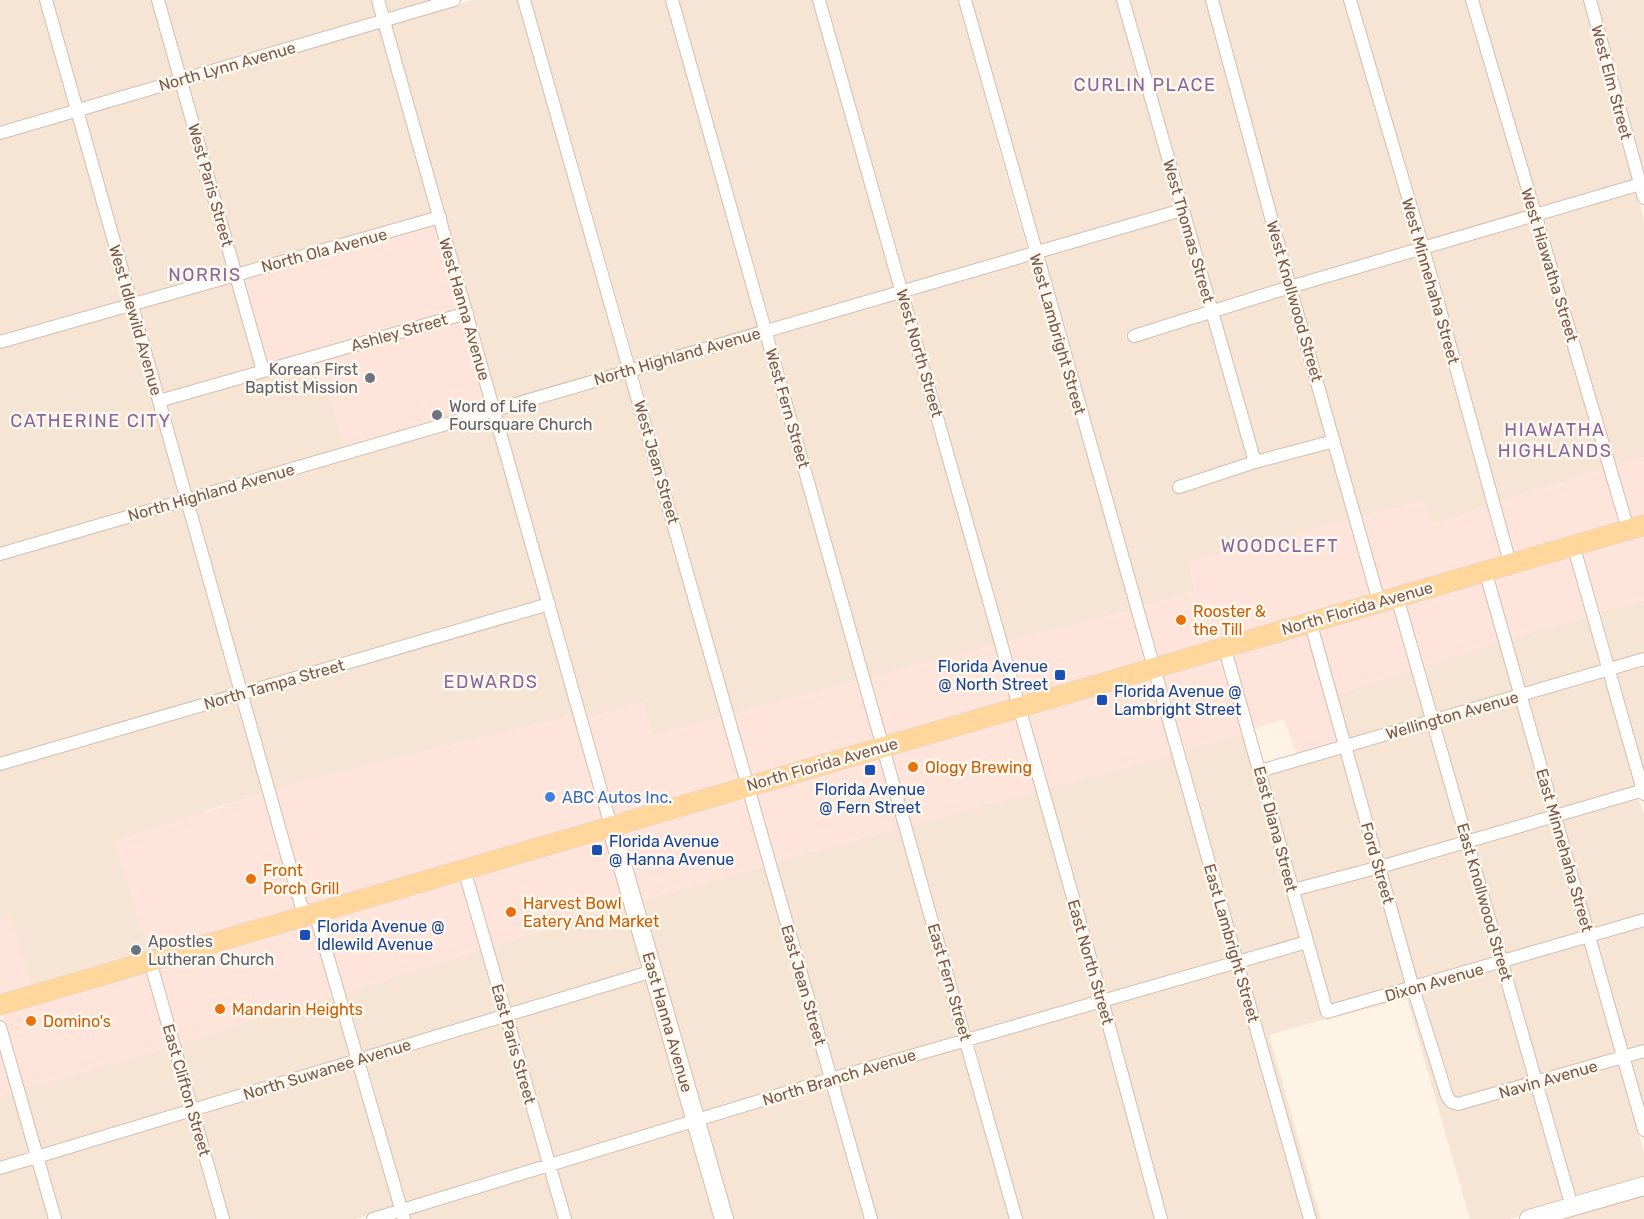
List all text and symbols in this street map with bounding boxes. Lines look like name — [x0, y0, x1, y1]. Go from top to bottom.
street label: West Elm Street — [1587, 23, 1636, 141]
street label: North Lynn Avenue — [156, 38, 298, 95]
district label: CURLIN PLACE — [1074, 74, 1216, 96]
street label: West Paris Street — [184, 121, 237, 249]
street label: West Thomas Street — [1159, 157, 1218, 305]
street label: West Hiawatha Street — [1517, 186, 1582, 345]
street label: West Minnehaha Street — [1398, 196, 1463, 366]
street label: West Knollwood Street — [1262, 218, 1327, 384]
street label: North Ola Avenue — [259, 225, 389, 276]
street label: West Hanna Avenue — [435, 235, 494, 383]
street label: West Idlewild Avenue — [105, 243, 166, 398]
street label: West Lambright Street — [1025, 251, 1090, 417]
district label: NORRIS — [168, 264, 242, 286]
street label: West North Street — [892, 287, 947, 419]
street label: Ashley Street — [349, 310, 450, 355]
street label: North Highland Avenue — [592, 324, 763, 389]
street label: West Fern Street — [761, 346, 814, 470]
place label: Korean First Baptist Mission — [245, 360, 358, 397]
marker: Korean First Baptist Mission — [363, 371, 377, 385]
place label: Word of Life Foursquare Church — [449, 397, 593, 434]
street label: West Jean Street — [630, 398, 683, 526]
marker: Word of Life Foursquare Church — [430, 408, 444, 422]
district label: CATHERINE CITY — [10, 410, 172, 432]
district label: HIAWATHA HIGHLANDS — [1498, 419, 1612, 462]
street label: North Highland Avenue — [126, 460, 297, 525]
district label: WOODCLEFT — [1221, 535, 1339, 557]
street label: North Florida Avenue — [1279, 578, 1435, 639]
place label: Rooster & the Till — [1193, 602, 1266, 639]
marker: Rooster & the Till — [1174, 613, 1188, 627]
street label: North Tampa Street — [202, 655, 347, 714]
place label: Florida Avenue @ North Street — [938, 657, 1048, 694]
marker: Florida Avenue @ North Street — [1053, 668, 1067, 682]
district label: EDWARDS — [443, 671, 539, 693]
place label: Florida Avenue @ Lambright Street — [1114, 682, 1242, 719]
street label: Wellington Avenue — [1384, 687, 1521, 743]
marker: Florida Avenue @ Lambright Street — [1095, 693, 1109, 707]
street label: North Florida Avenue — [744, 734, 900, 795]
place label: Ology Brewing — [925, 758, 1032, 777]
marker: Ology Brewing — [906, 760, 920, 774]
marker: Florida Avenue @ Fern Street — [863, 763, 877, 777]
street label: East Diana Street — [1250, 764, 1301, 894]
street label: East Minnehaha Street — [1532, 766, 1597, 934]
place label: Florida Avenue @ Fern Street — [815, 780, 925, 817]
place label: ABC Autos Inc. — [562, 788, 672, 807]
marker: ABC Autos Inc. — [543, 790, 557, 804]
street label: Ford Street — [1357, 820, 1398, 906]
street label: East Knollwood Street — [1453, 821, 1516, 983]
place label: Florida Avenue @ Hanna Avenue — [609, 832, 734, 869]
marker: Florida Avenue @ Hanna Avenue — [590, 843, 604, 857]
place label: Front Porch Grill — [263, 861, 339, 898]
street label: East Lambright Street — [1200, 862, 1263, 1025]
marker: Front Porch Grill — [244, 872, 258, 886]
place label: Harvest Bowl Eatery And Market — [523, 894, 659, 931]
street label: East North Street — [1064, 897, 1117, 1027]
marker: Harvest Bowl Eatery And Market — [504, 905, 518, 919]
place label: Florida Avenue @ Idlewild Avenue — [317, 917, 445, 954]
street label: East Fern Street — [924, 921, 975, 1043]
street label: East Jean Street — [777, 923, 830, 1048]
marker: Florida Avenue @ Idlewild Avenue — [298, 928, 312, 942]
place label: Apostles Lutheran Church — [148, 932, 274, 969]
marker: Apostles Lutheran Church — [129, 943, 143, 957]
street label: East Hanna Avenue — [638, 950, 697, 1094]
street label: Dixon Avenue — [1383, 959, 1486, 1006]
street label: East Paris Street — [487, 982, 540, 1106]
place label: Mandarin Heights — [232, 1000, 363, 1019]
marker: Mandarin Heights — [213, 1002, 227, 1016]
place label: Domino's — [43, 1012, 111, 1031]
marker: Domino's — [24, 1014, 38, 1028]
street label: East Clifton Street — [159, 1022, 214, 1158]
street label: North Suwanee Avenue — [241, 1035, 413, 1104]
street label: North Branch Avenue — [760, 1045, 918, 1110]
street label: Navin Avenue — [1497, 1056, 1600, 1103]

